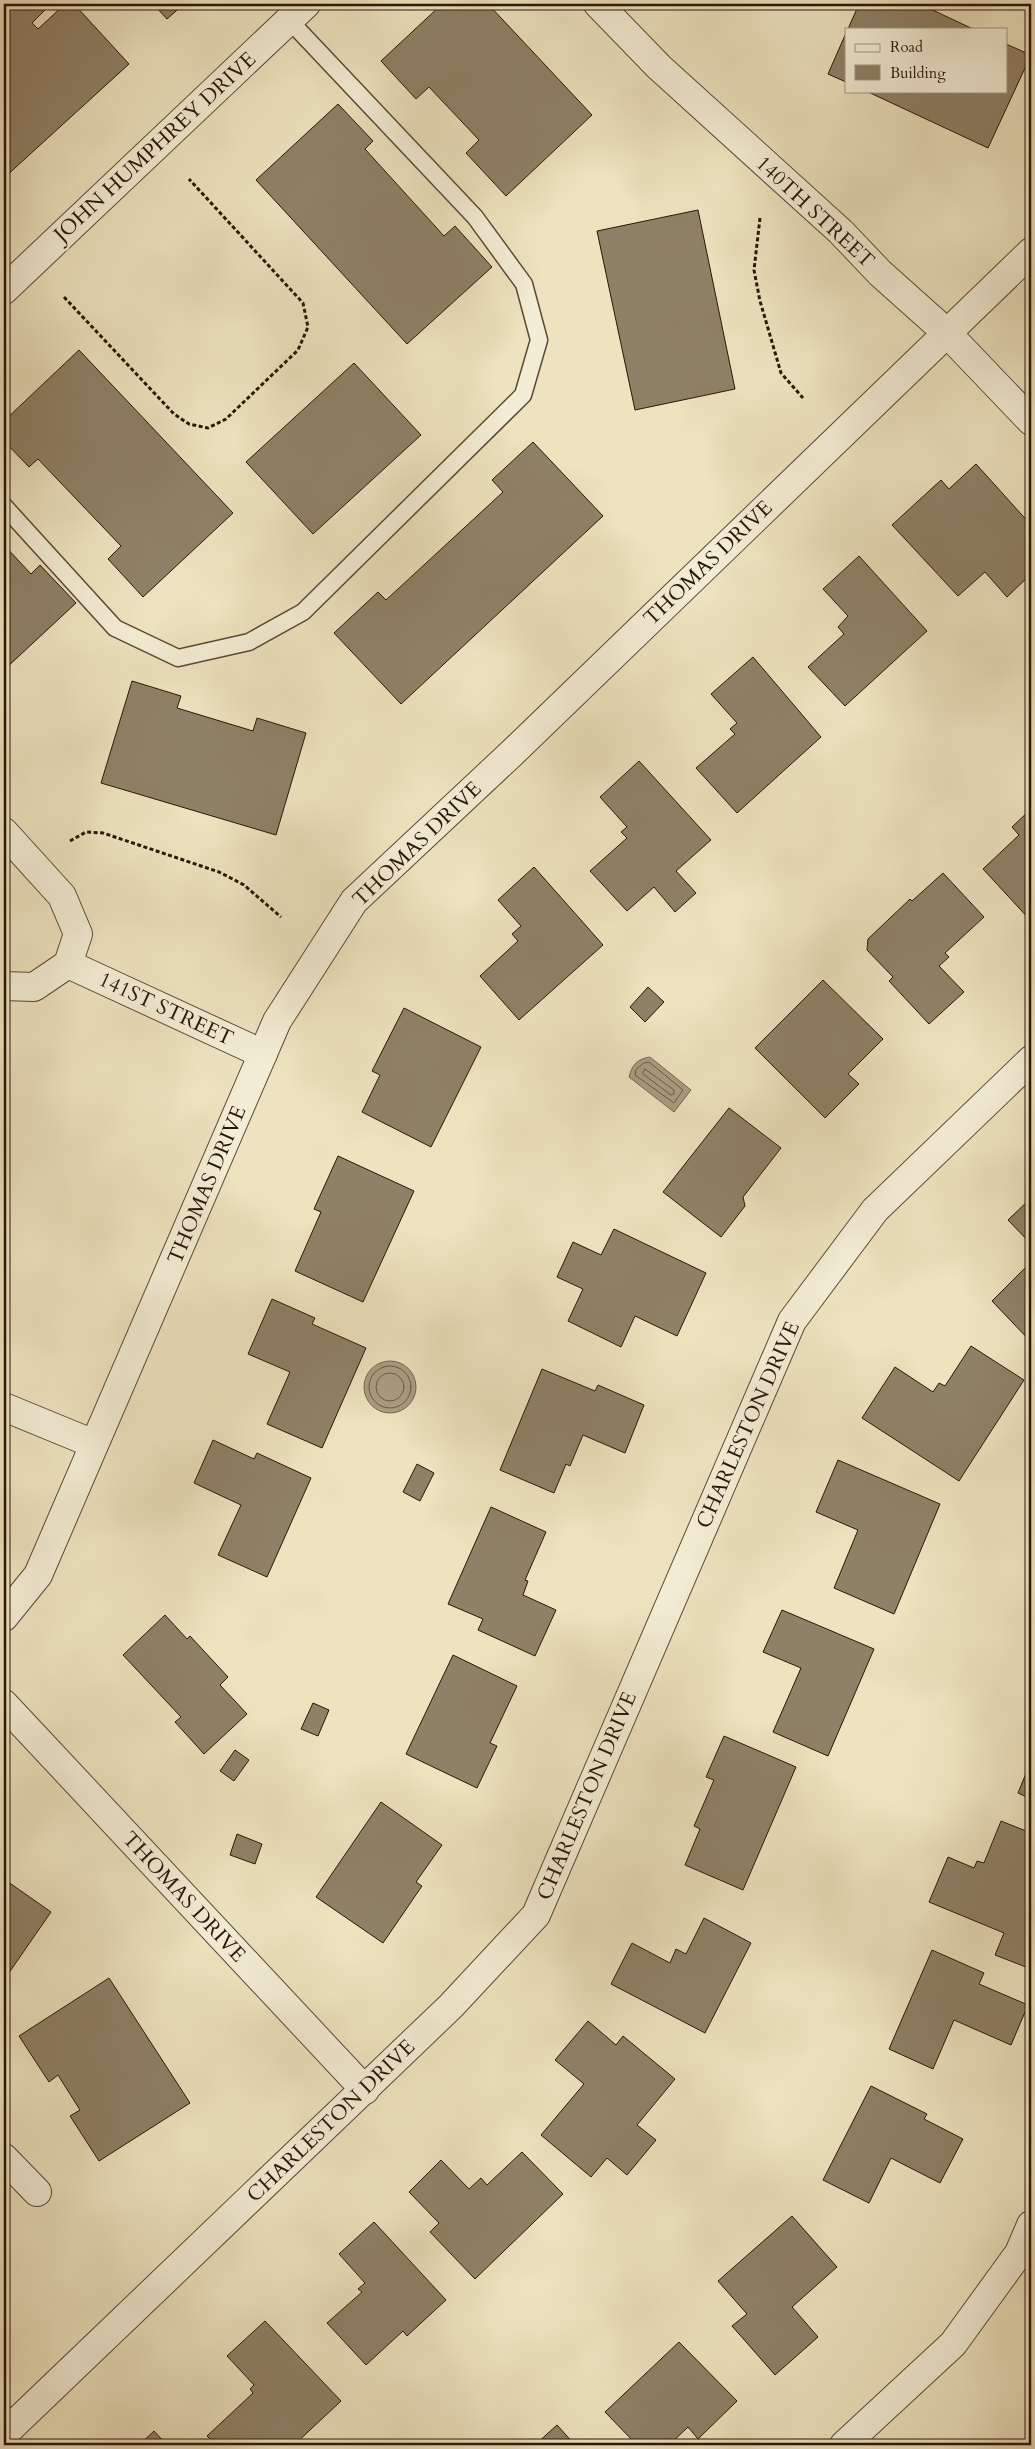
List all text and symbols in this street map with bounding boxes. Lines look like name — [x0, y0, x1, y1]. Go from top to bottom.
legend — [845, 28, 1008, 92]
text: Road — [890, 37, 923, 57]
street label: JOHN HUMPHREY DRIVE — [45, 45, 262, 251]
text: Building — [890, 63, 946, 83]
street label: 140TH STREET — [749, 149, 881, 275]
street label: THOMAS DRIVE — [637, 494, 779, 632]
street label: THOMAS DRIVE — [346, 775, 488, 913]
street label: 141ST STREET — [94, 965, 238, 1053]
street label: THOMAS DRIVE — [161, 1101, 253, 1269]
street label: CHARLESTON DRIVE — [689, 1317, 807, 1533]
street label: CHARLESTON DRIVE — [530, 1687, 644, 1905]
street label: THOMAS DRIVE — [116, 1825, 252, 1969]
street label: CHARLESTON DRIVE — [241, 2033, 422, 2209]

